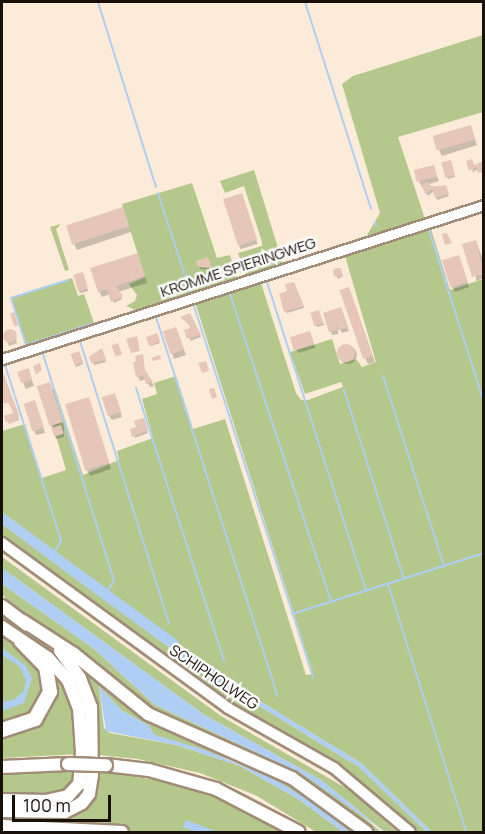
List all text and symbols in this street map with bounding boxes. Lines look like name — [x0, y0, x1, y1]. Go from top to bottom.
street label: KROMME SPIERINGWEG — [158, 233, 318, 301]
street label: SCHIPHOLWEG — [166, 641, 262, 713]
scale bar — [15, 783, 114, 821]
text: 100 m — [23, 793, 71, 817]

